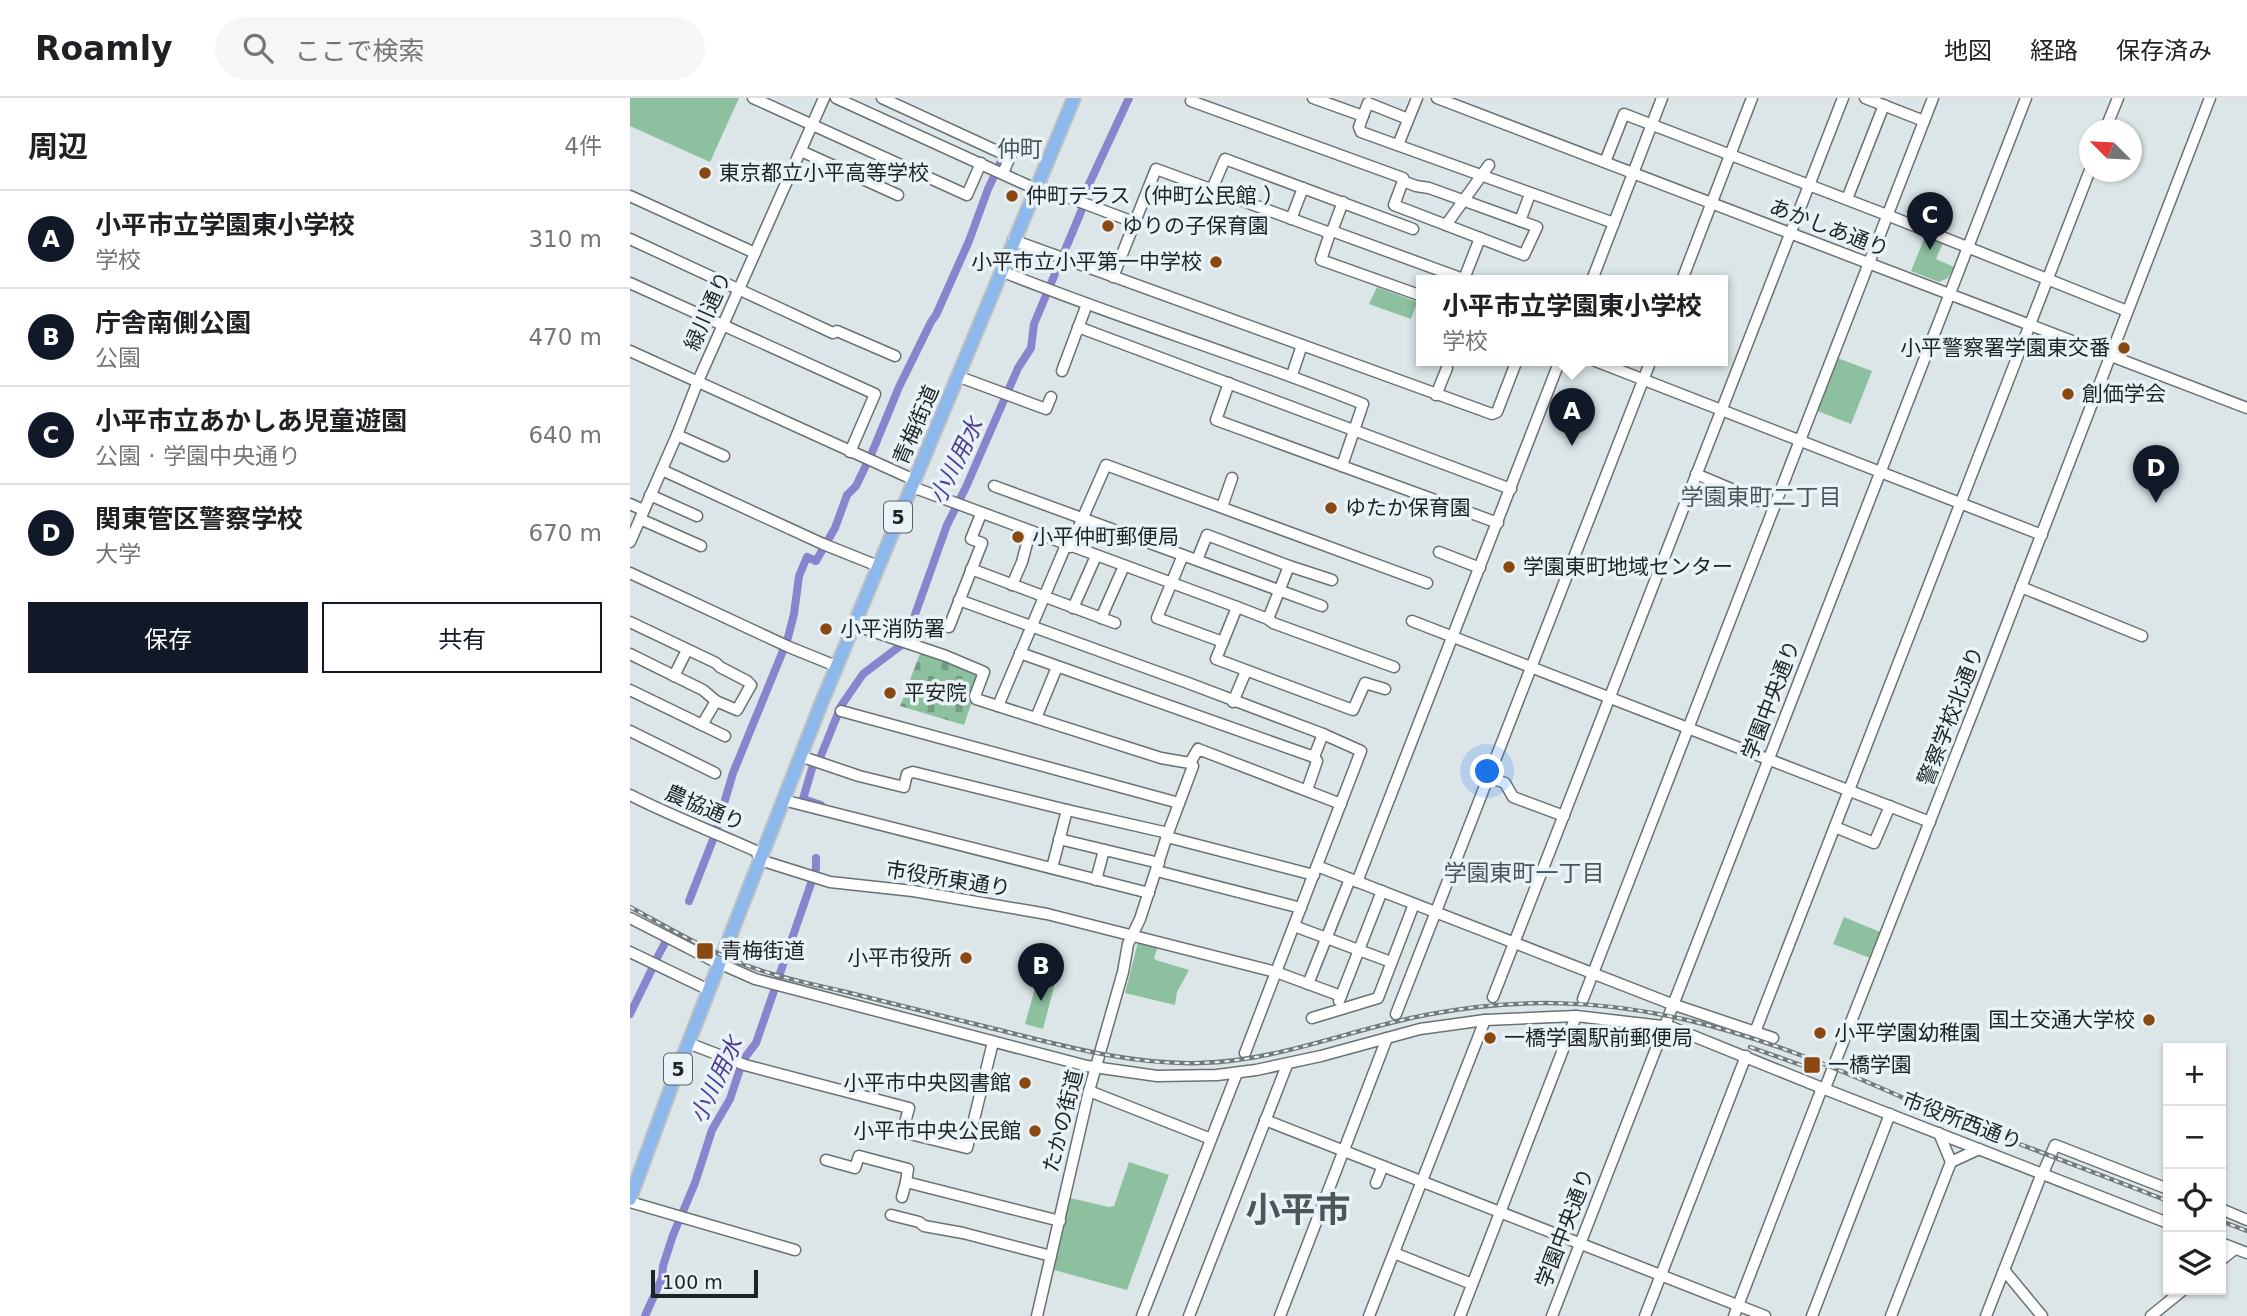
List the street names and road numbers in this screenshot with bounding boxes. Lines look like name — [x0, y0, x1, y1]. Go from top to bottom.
street label: あかしあ通り — [1766, 194, 1892, 262]
street label: 緑川通り — [680, 268, 736, 354]
street label: 青梅街道 — [889, 382, 943, 468]
road number: 5 — [884, 502, 912, 532]
street label: 学園中央通り — [1737, 637, 1805, 763]
street label: 警察学校北通り — [1913, 643, 1989, 789]
street label: 農協通り — [662, 781, 748, 835]
street label: 市役所東通り — [884, 857, 1012, 901]
road number: 5 — [664, 1054, 692, 1085]
street label: たかの街道 — [1039, 1067, 1087, 1175]
street label: 市役所西通り — [1899, 1087, 2025, 1155]
street label: 学園中央通り — [1531, 1165, 1599, 1291]

